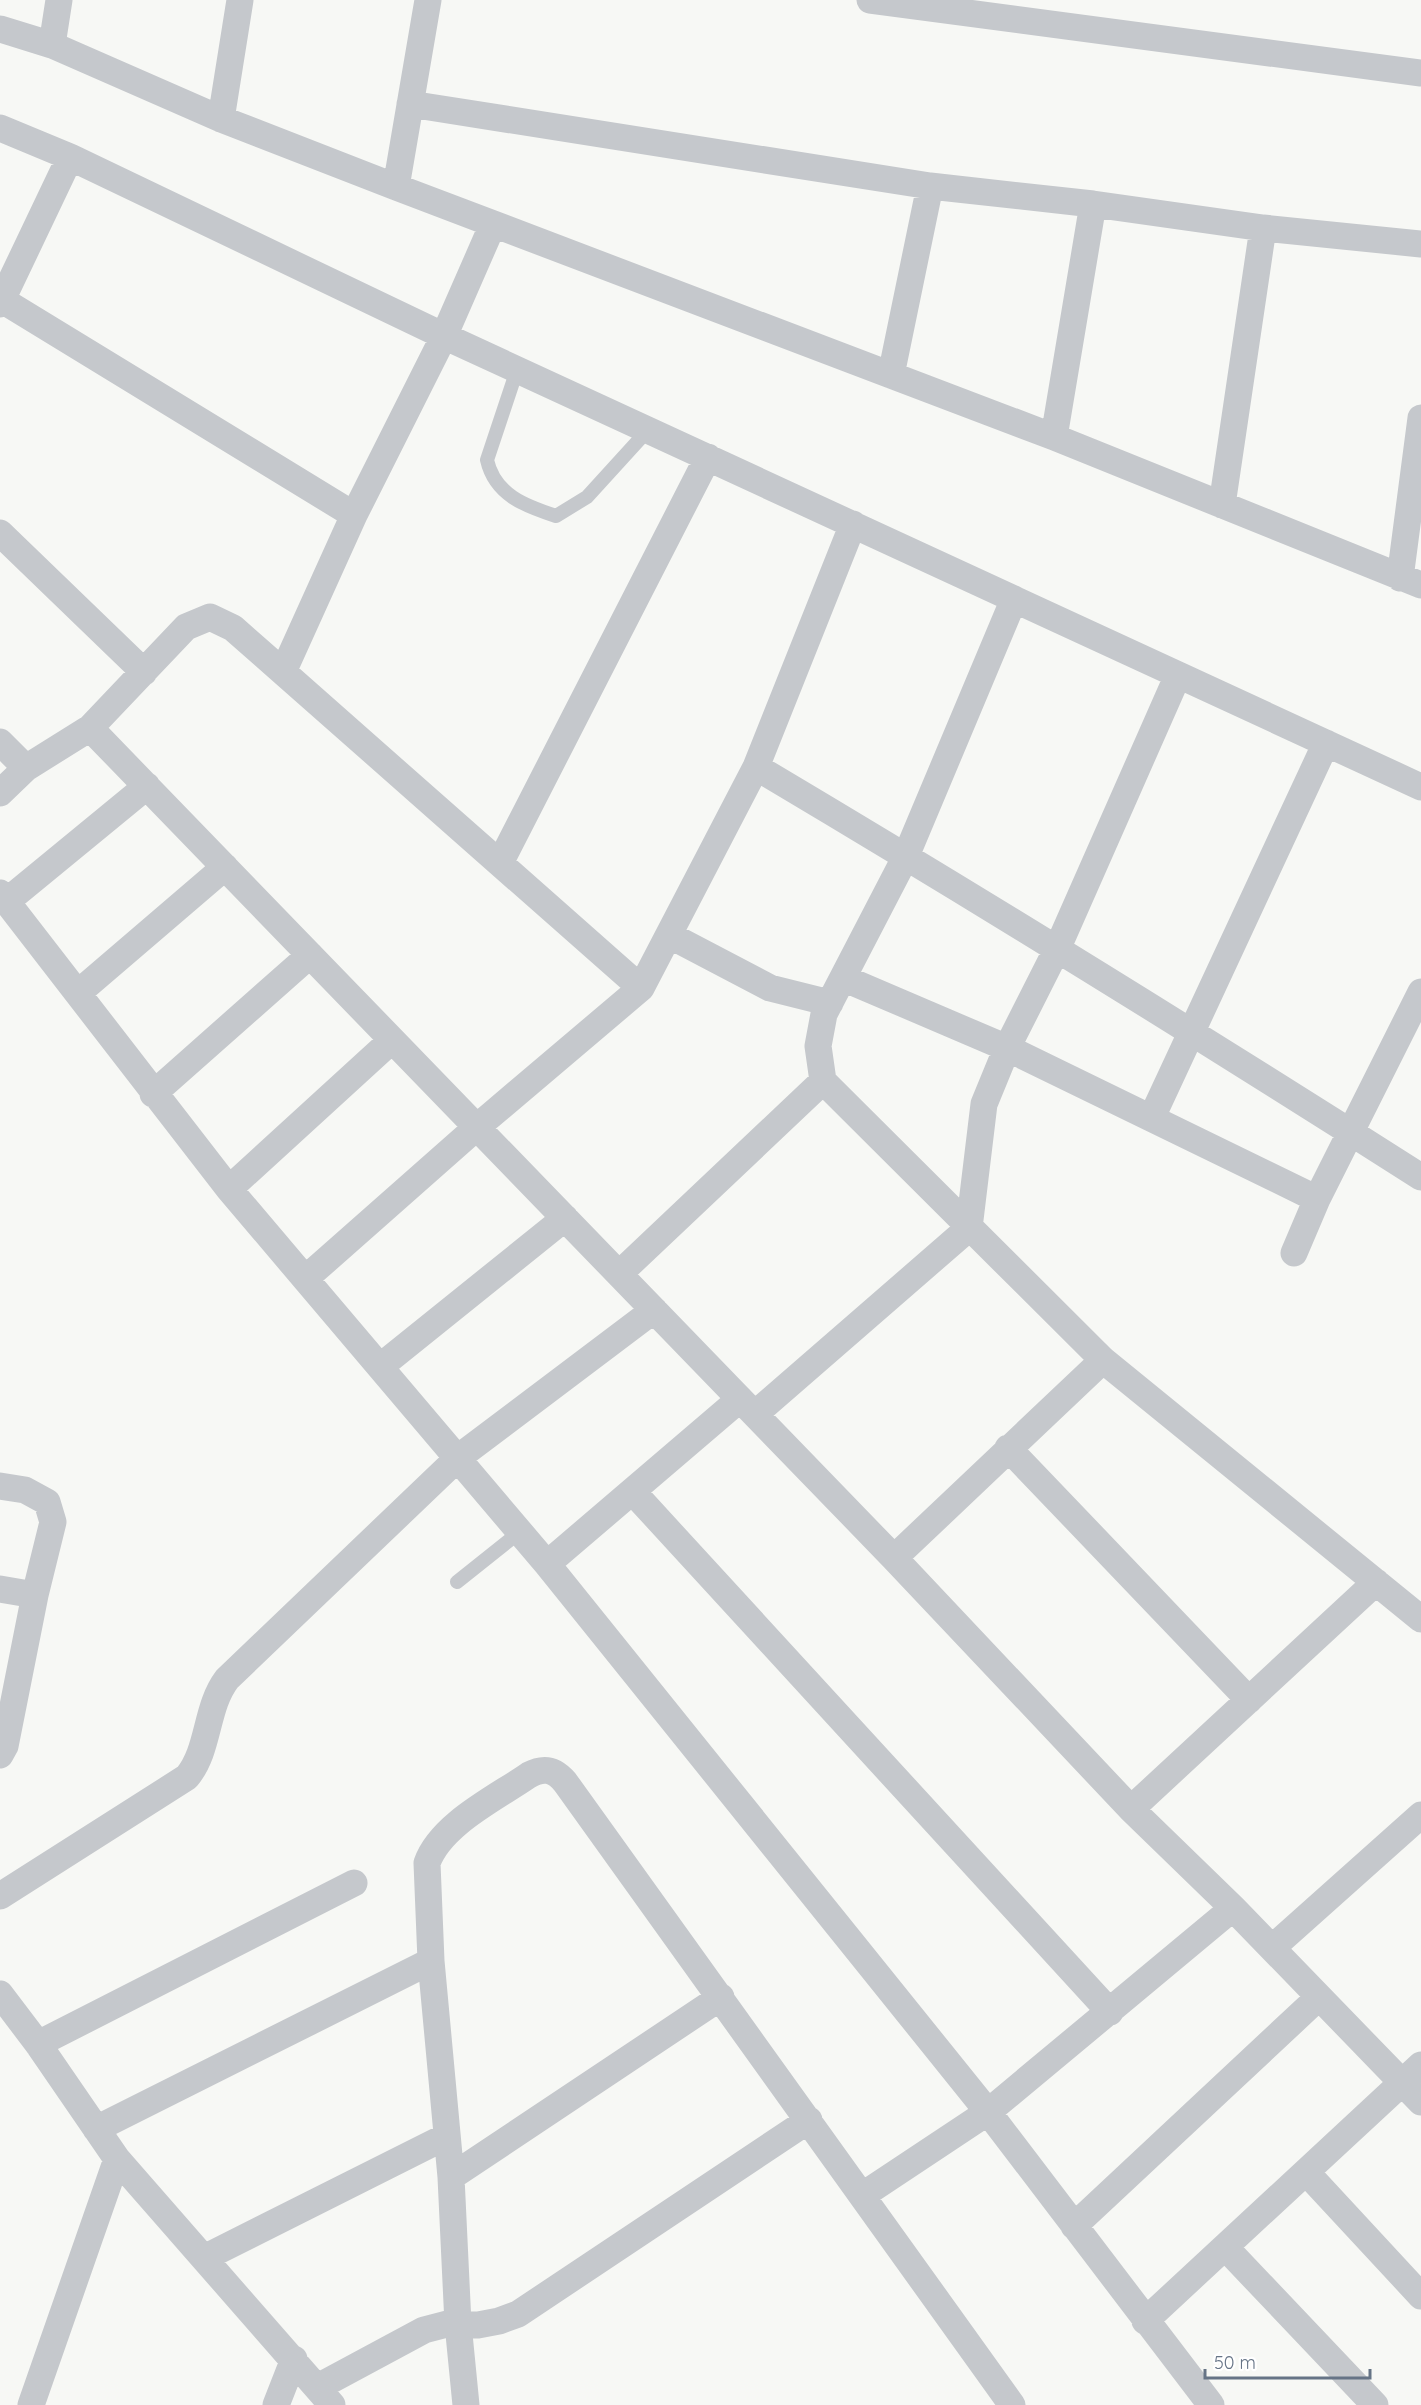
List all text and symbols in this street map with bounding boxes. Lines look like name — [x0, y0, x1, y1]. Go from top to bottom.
scale bar — [1205, 2342, 1370, 2380]
text: 50 m — [1214, 2351, 1256, 2374]

